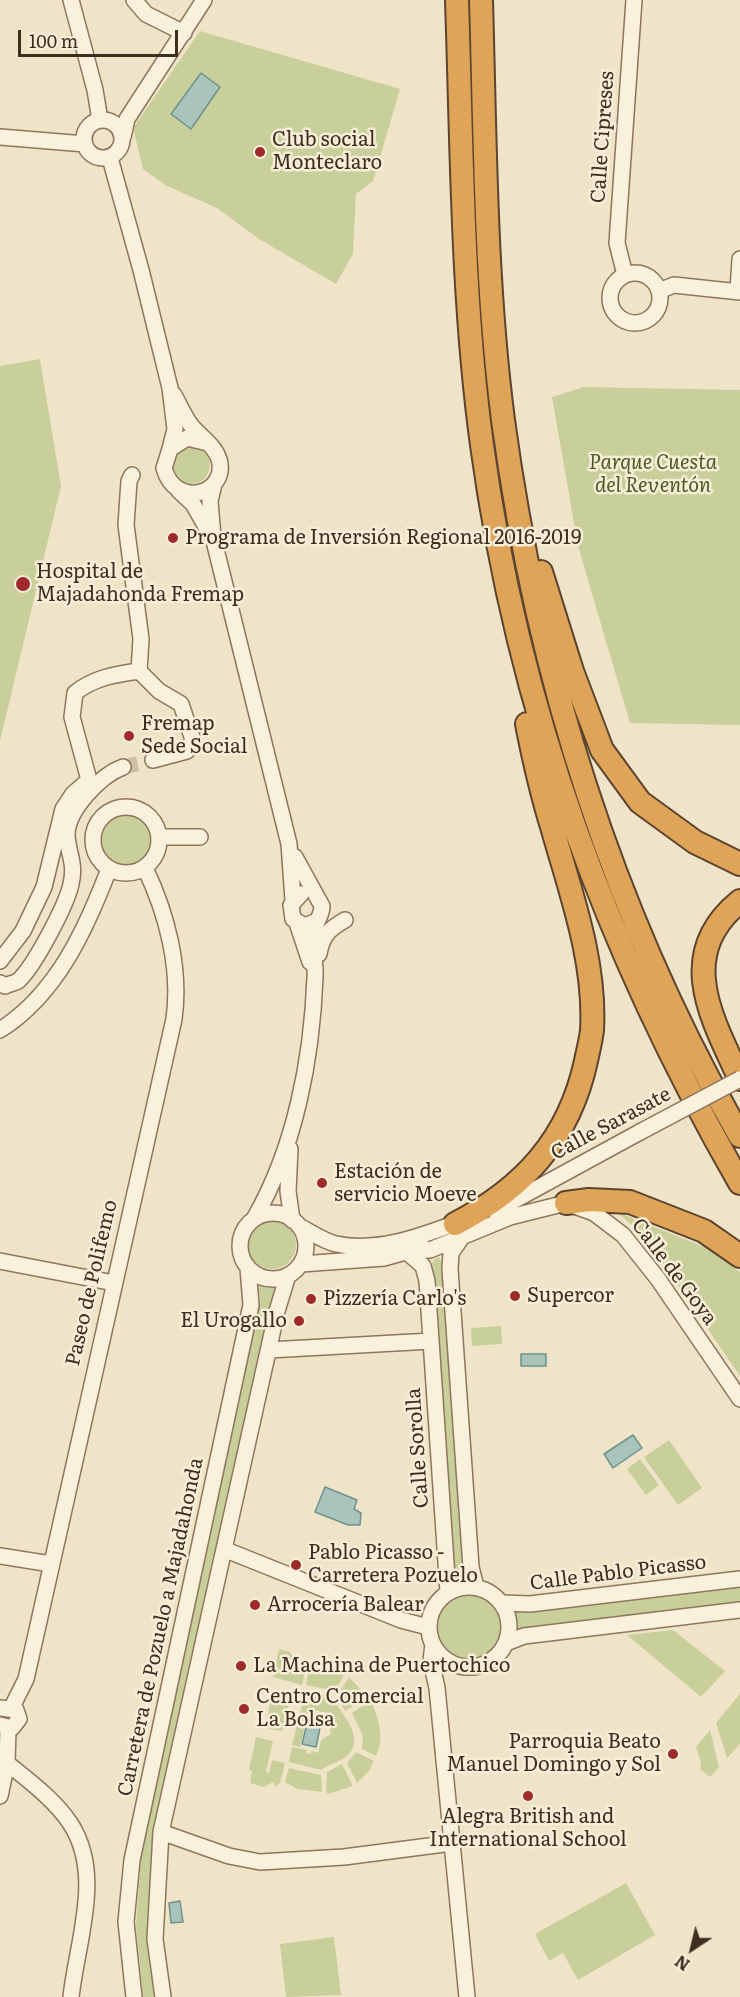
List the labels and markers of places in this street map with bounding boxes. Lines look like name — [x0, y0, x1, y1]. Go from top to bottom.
place label: Club social Monteclaro — [272, 128, 382, 175]
marker: Club social Monteclaro — [253, 145, 267, 159]
place label: Programa de Inversión Regional 2016-2019 — [185, 526, 581, 550]
marker: Programa de Inversión Regional 2016-2019 — [166, 531, 180, 545]
place label: Hospital de Majadahonda Fremap — [36, 560, 244, 607]
marker: Hospital de Majadahonda Fremap — [14, 575, 32, 593]
place label: Fremap Sede Social — [141, 712, 248, 759]
marker: Fremap Sede Social — [122, 729, 136, 743]
place label: Estación de servicio Moeve — [334, 1160, 477, 1207]
marker: Estación de servicio Moeve — [315, 1176, 329, 1190]
place label: Supercor — [527, 1284, 614, 1308]
place label: Pizzería Carlo's — [323, 1287, 466, 1311]
marker: Supercor — [508, 1289, 522, 1303]
marker: Pizzería Carlo's — [304, 1292, 318, 1306]
place label: El Urogallo — [180, 1309, 287, 1333]
marker: El Urogallo — [292, 1314, 306, 1328]
place label: Pablo Picasso - Carretera Pozuelo — [308, 1541, 478, 1588]
marker: Pablo Picasso - Carretera Pozuelo — [289, 1558, 303, 1572]
place label: Arrocería Balear — [267, 1593, 424, 1617]
marker: Arrocería Balear — [248, 1598, 262, 1612]
place label: La Machina de Puertochico — [253, 1654, 510, 1678]
marker: La Machina de Puertochico — [234, 1659, 248, 1673]
place label: Centro Comercial La Bolsa — [256, 1685, 424, 1732]
marker: Centro Comercial La Bolsa — [237, 1702, 251, 1716]
place label: Parroquia Beato Manuel Domingo y Sol — [446, 1730, 661, 1777]
marker: Parroquia Beato Manuel Domingo y Sol — [666, 1747, 680, 1761]
marker: Alegra British and International School — [521, 1789, 535, 1803]
place label: Alegra British and International School — [429, 1805, 627, 1852]

